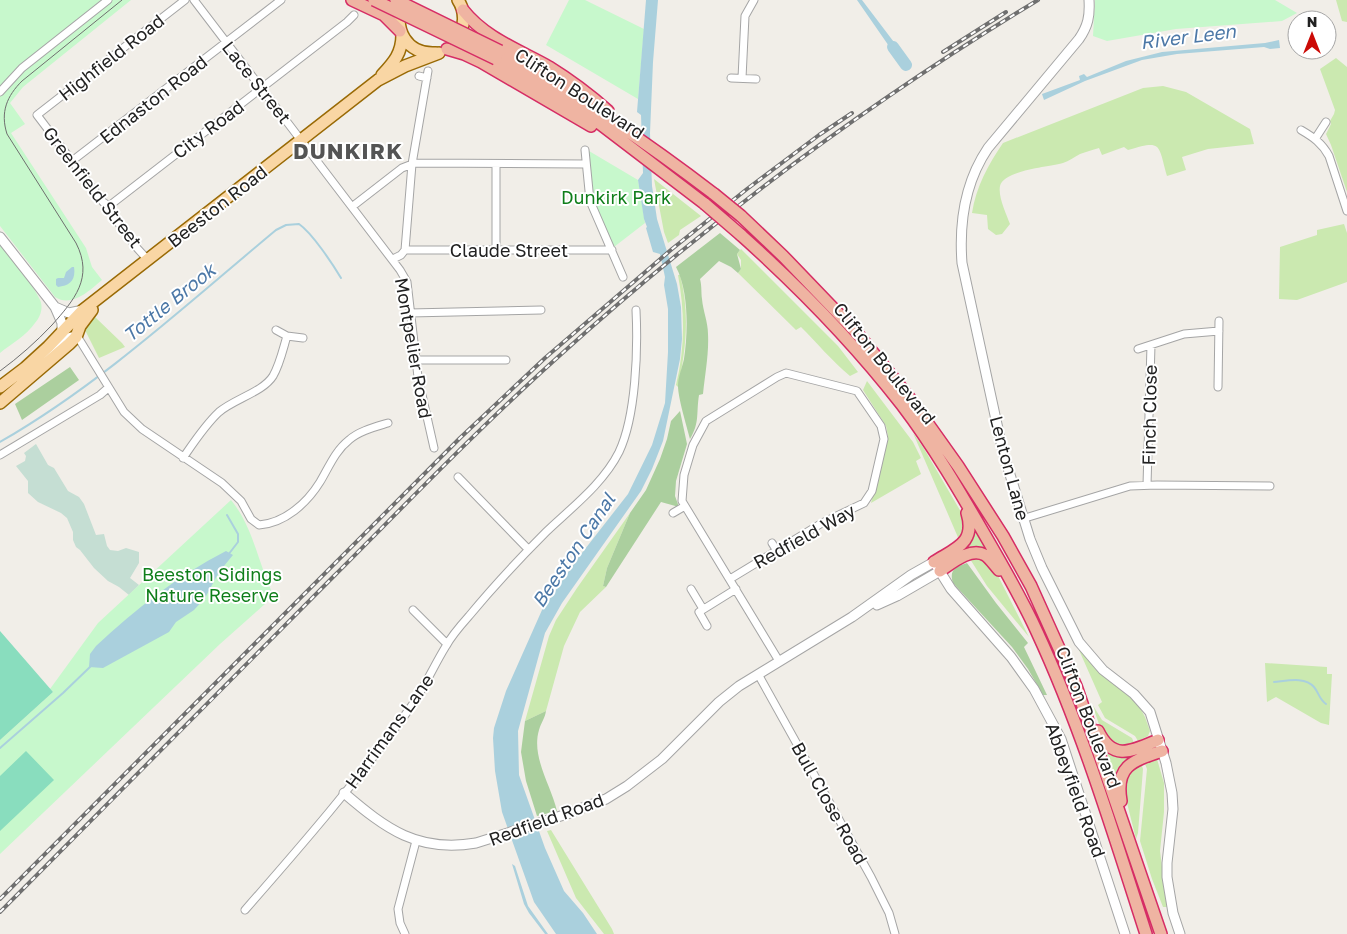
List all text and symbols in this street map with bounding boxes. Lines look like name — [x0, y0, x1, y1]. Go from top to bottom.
street label: Highfield Road — [54, 9, 168, 105]
north arrow — [1287, 10, 1337, 60]
text: N — [1307, 13, 1317, 30]
water label: River Leen — [1139, 19, 1238, 53]
street label: Lace Street — [218, 36, 296, 128]
street label: Clifton Boulevard — [511, 43, 649, 143]
street label: Ednaston Road — [95, 50, 211, 148]
street label: City Road — [168, 95, 248, 163]
street label: Greenfield Street — [39, 122, 147, 252]
district label: DUNKIRK — [293, 137, 403, 164]
street label: Beeston Road — [163, 160, 271, 252]
park label: Dunkirk Park — [561, 186, 671, 208]
street label: Claude Street — [450, 239, 568, 261]
water label: Tottle Brook — [118, 257, 221, 346]
street label: Montpelier Road — [391, 276, 437, 420]
street label: Clifton Boulevard — [829, 298, 941, 428]
street label: Finch Close — [1137, 365, 1161, 465]
street label: Lenton Lane — [986, 413, 1034, 523]
water label: Beeston Canal — [526, 488, 620, 611]
street label: Redfield Way — [749, 499, 859, 573]
park label: Beeston Sidings Nature Reserve — [142, 563, 282, 606]
street label: Clifton Boulevard — [1052, 643, 1126, 791]
street label: Harrimans Lane — [340, 670, 438, 792]
street label: Abbeyfield Road — [1041, 720, 1111, 860]
street label: Bull Close Road — [787, 738, 873, 868]
street label: Redfield Road — [486, 788, 606, 850]

